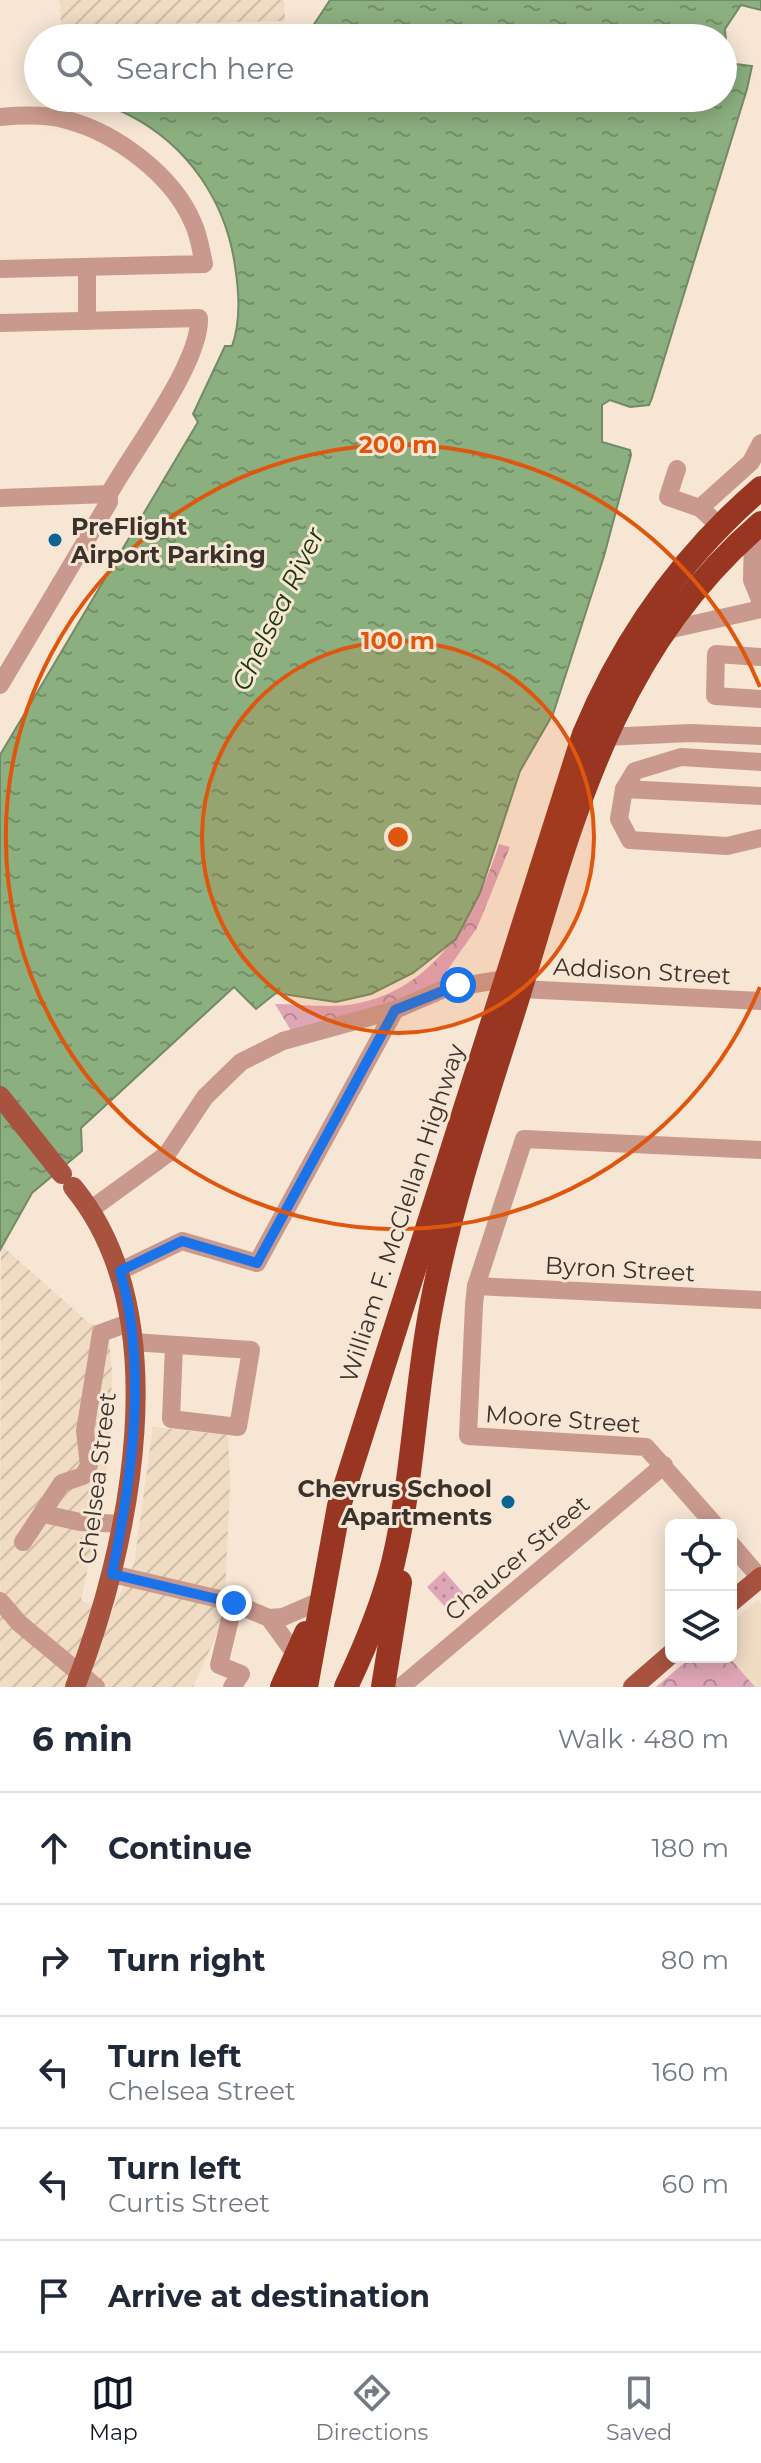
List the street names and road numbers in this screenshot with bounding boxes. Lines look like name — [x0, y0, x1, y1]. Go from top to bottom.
street label: Addison Street — [552, 952, 732, 990]
street label: William F. McClellan Highway — [334, 1040, 470, 1386]
street label: Byron Street — [544, 1251, 696, 1287]
street label: Chelsea Street — [72, 1390, 122, 1566]
street label: Moore Street — [484, 1399, 642, 1439]
street label: Chaucer Street — [439, 1489, 595, 1627]

